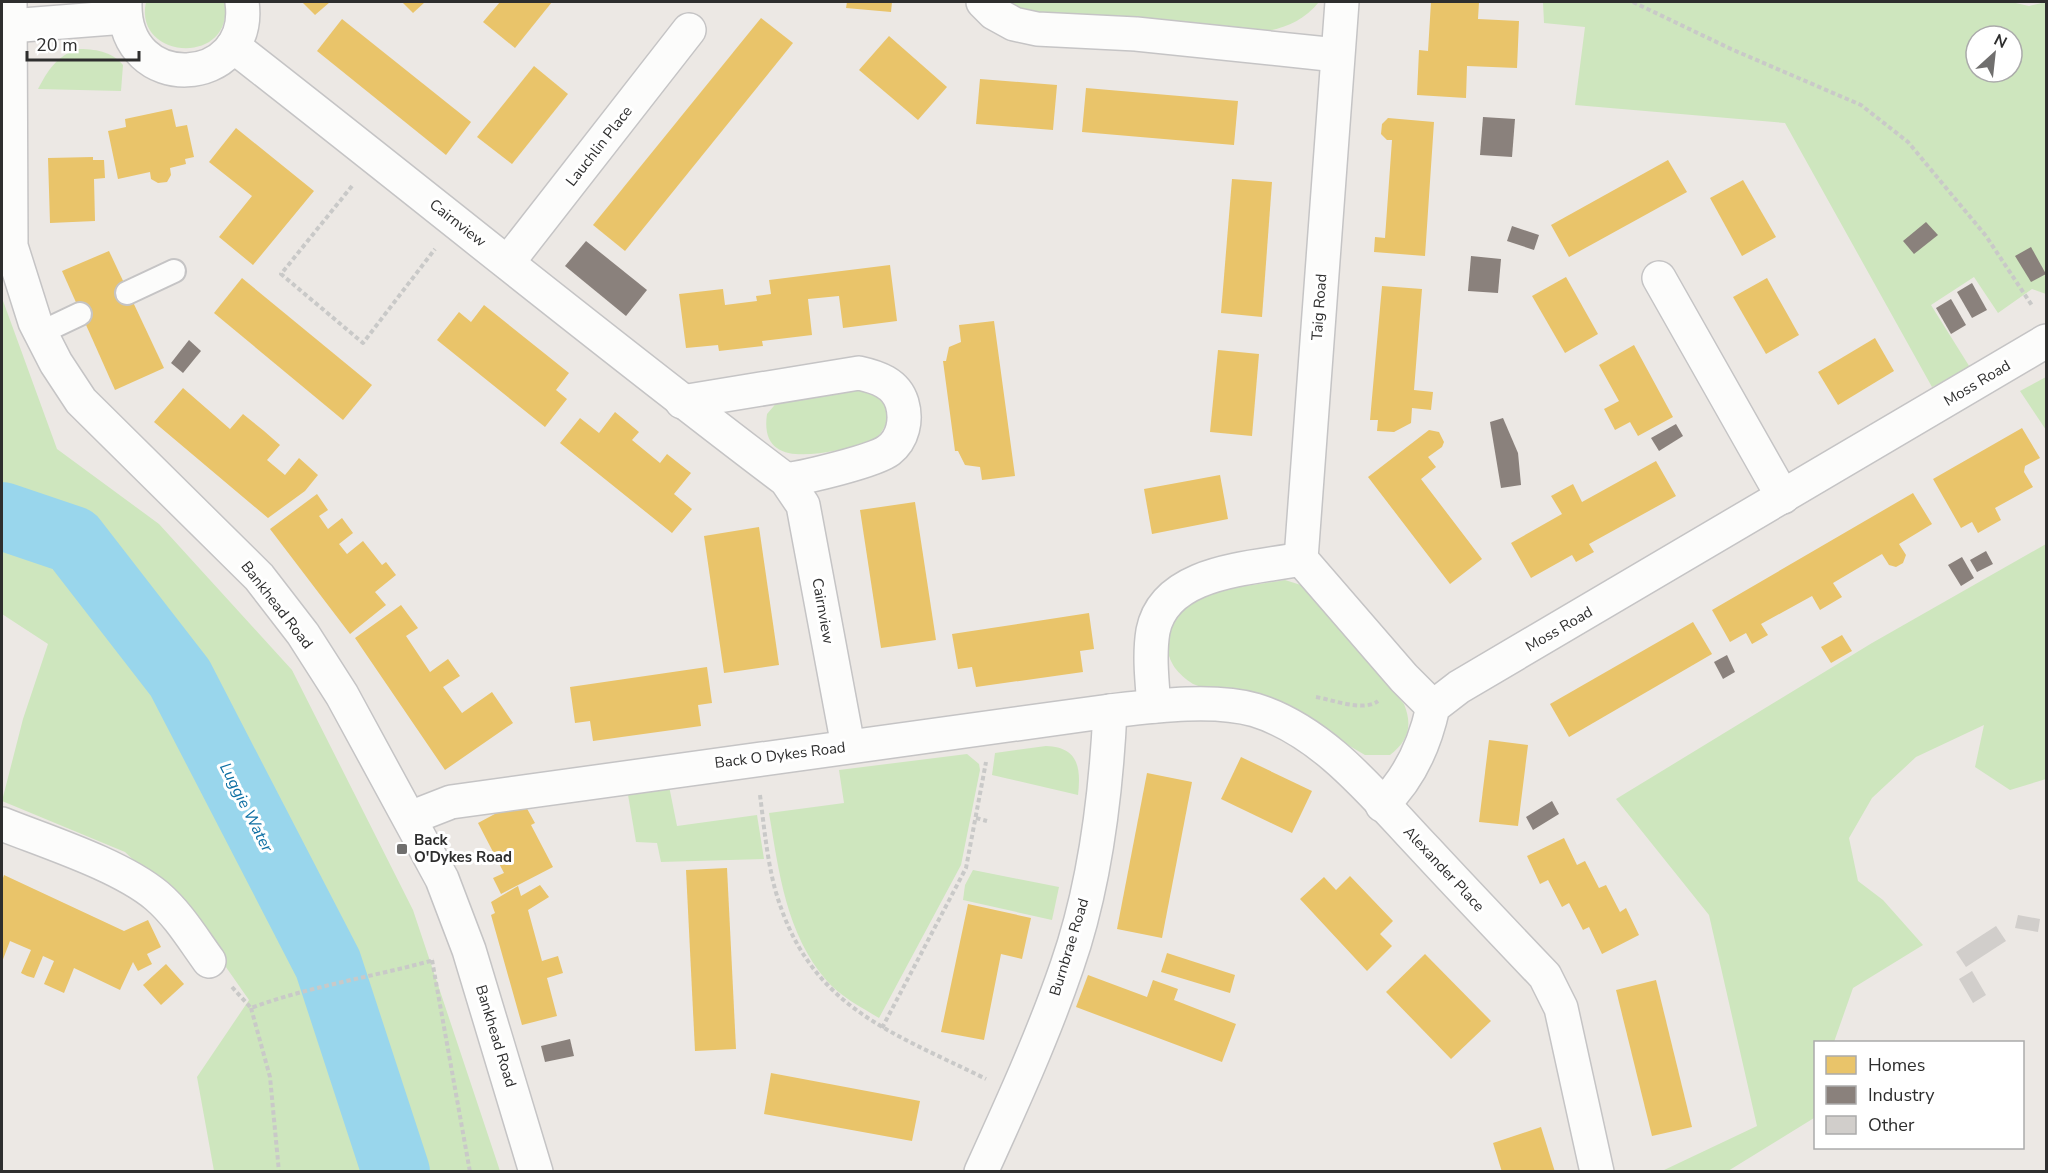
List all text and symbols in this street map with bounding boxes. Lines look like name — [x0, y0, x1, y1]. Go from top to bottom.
scale bar — [27, 24, 140, 62]
north arrow — [1964, 24, 2024, 84]
text: N — [1990, 29, 2011, 54]
text: 20 m — [36, 33, 78, 57]
street label: Lauchlin Place — [561, 102, 637, 190]
street label: Cairnview — [426, 195, 491, 252]
street label: Taig Road — [1307, 273, 1331, 341]
street label: Moss Road — [1940, 355, 2014, 411]
street label: Bankhead Road — [236, 557, 318, 653]
street label: Cairnview — [807, 576, 839, 646]
street label: Moss Road — [1522, 602, 1596, 656]
street label: Back O Dykes Road — [713, 737, 847, 773]
water label: Luggie Water — [214, 759, 279, 857]
street label: Alexander Place — [1399, 822, 1489, 916]
place label: Back O'Dykes Road — [414, 830, 512, 867]
marker: Back O'Dykes Road — [395, 842, 409, 856]
street label: Burnbrae Road — [1045, 896, 1093, 998]
street label: Bankhead Road — [471, 982, 521, 1090]
legend — [1814, 1041, 2024, 1149]
text: Homes — [1868, 1053, 1925, 1077]
text: Industry — [1868, 1083, 1935, 1107]
text: Other — [1868, 1113, 1915, 1137]

